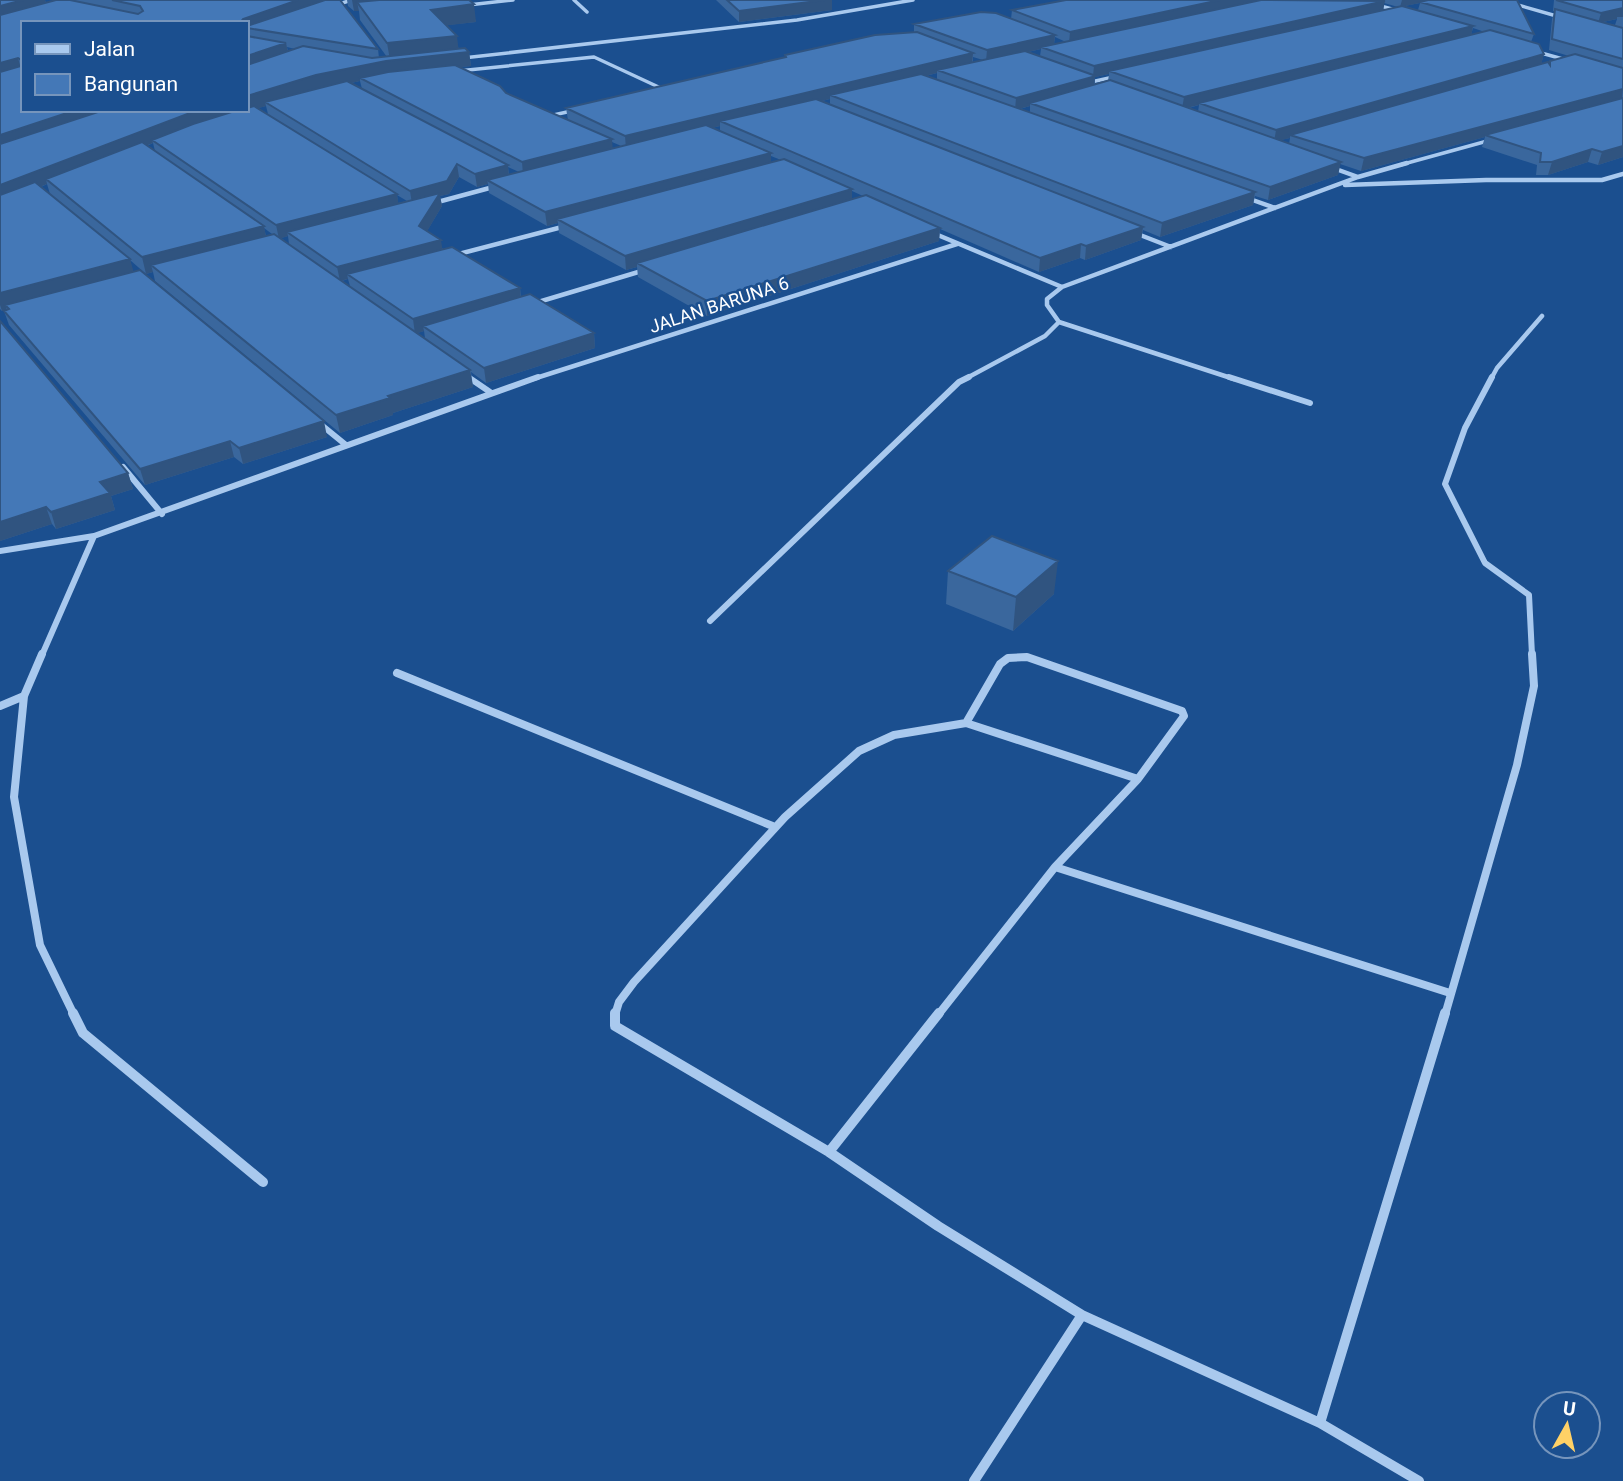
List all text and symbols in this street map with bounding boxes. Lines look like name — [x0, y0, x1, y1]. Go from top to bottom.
legend — [21, 21, 248, 112]
text: Jalan — [84, 37, 135, 61]
text: Bangunan — [84, 72, 178, 96]
street label: JALAN BARUNA 6 — [646, 272, 791, 337]
north arrow — [1532, 1390, 1602, 1460]
text: U — [1561, 1396, 1577, 1421]

